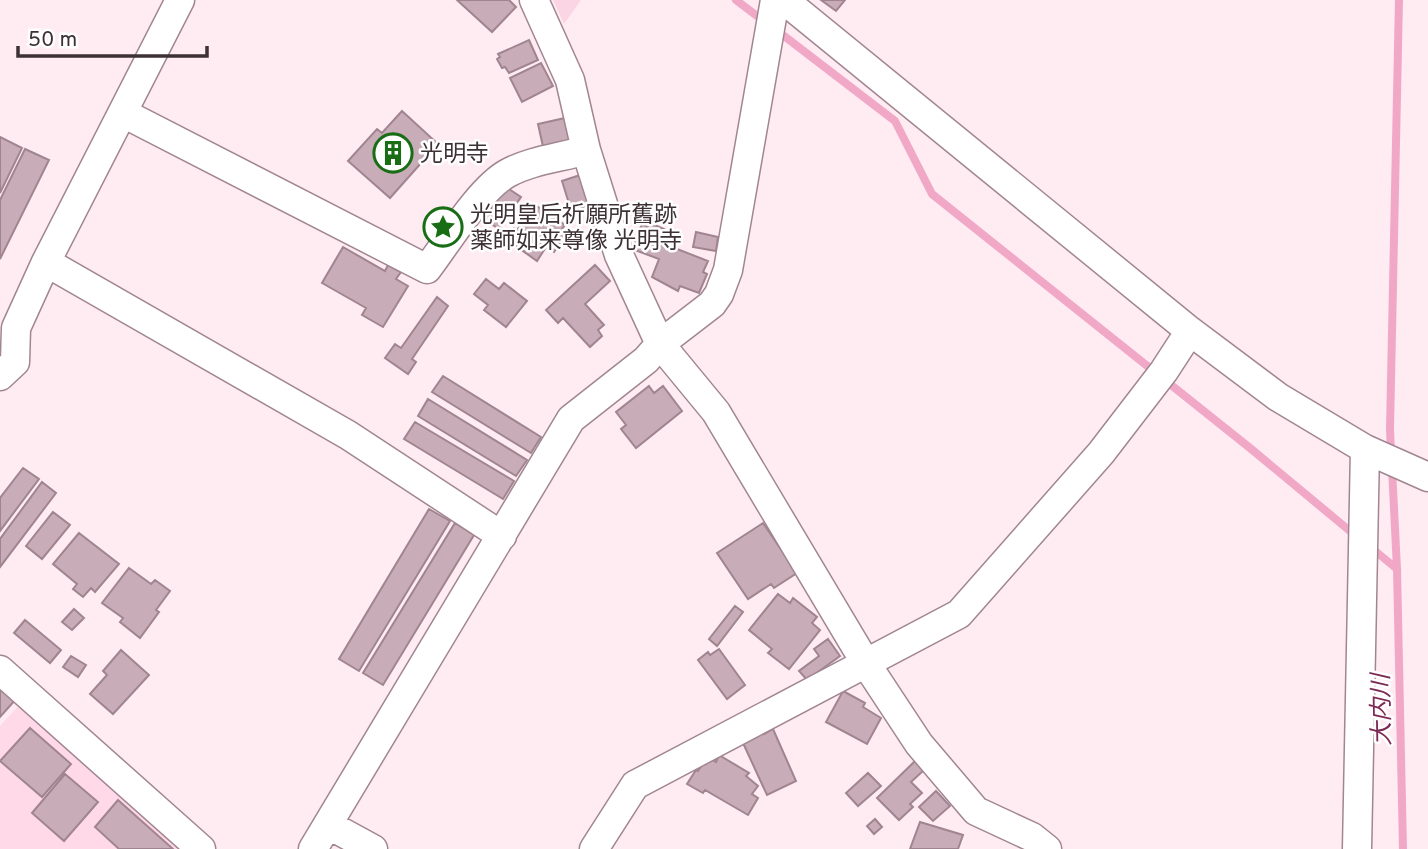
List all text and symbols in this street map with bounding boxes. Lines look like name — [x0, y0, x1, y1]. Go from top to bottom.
scale bar — [18, 14, 206, 58]
text: 50 m — [28, 27, 77, 54]
building icon: 光明寺 — [372, 132, 414, 174]
place label: 光明寺 — [420, 141, 489, 170]
place label: 光明皇后祈願所舊跡 薬師如来尊像 光明寺 — [470, 202, 682, 257]
place icon: 光明皇后祈願所舊跡 薬師如来尊像 光明寺 — [422, 206, 464, 248]
water label: 大内川 — [1367, 671, 1399, 746]

